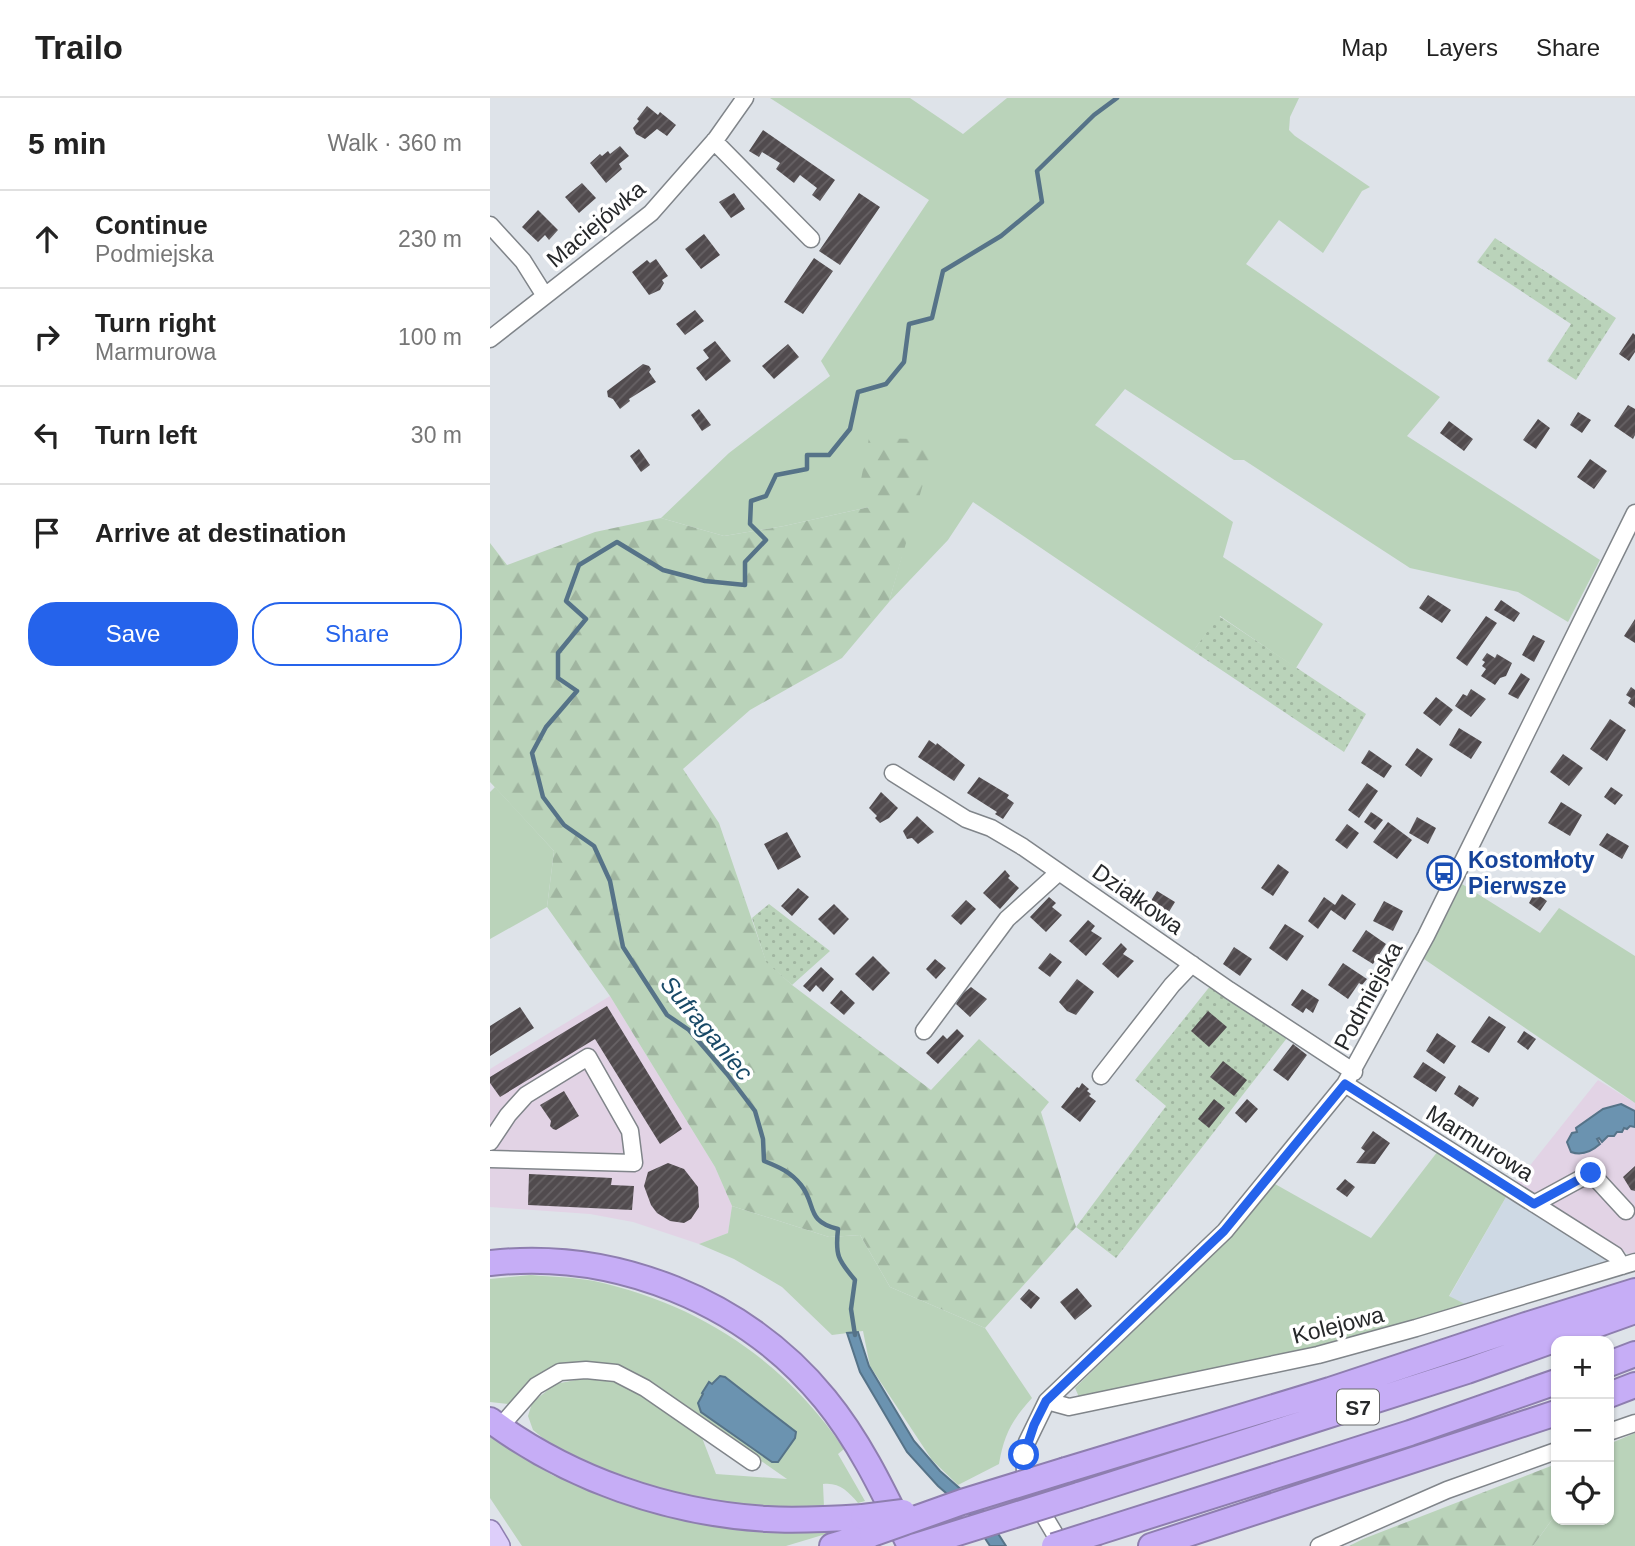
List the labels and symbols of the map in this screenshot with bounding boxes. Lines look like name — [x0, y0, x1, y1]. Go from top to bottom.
street label: Maciejówka — [542, 175, 651, 273]
place label: Kostomłoty Pierwsze — [1468, 847, 1595, 899]
bus stop icon: Kostomłoty Pierwsze — [1425, 854, 1463, 892]
street label: Działkowa — [1088, 858, 1189, 940]
street label: Podmiejska — [1329, 937, 1407, 1055]
water label: Sufraganiec — [655, 970, 759, 1086]
street label: Marmurowa — [1422, 1100, 1539, 1186]
route end — [1575, 1157, 1606, 1188]
street label: Kolejowa — [1290, 1301, 1387, 1349]
road number: S7 — [1337, 1390, 1379, 1424]
route start — [1008, 1439, 1039, 1470]

